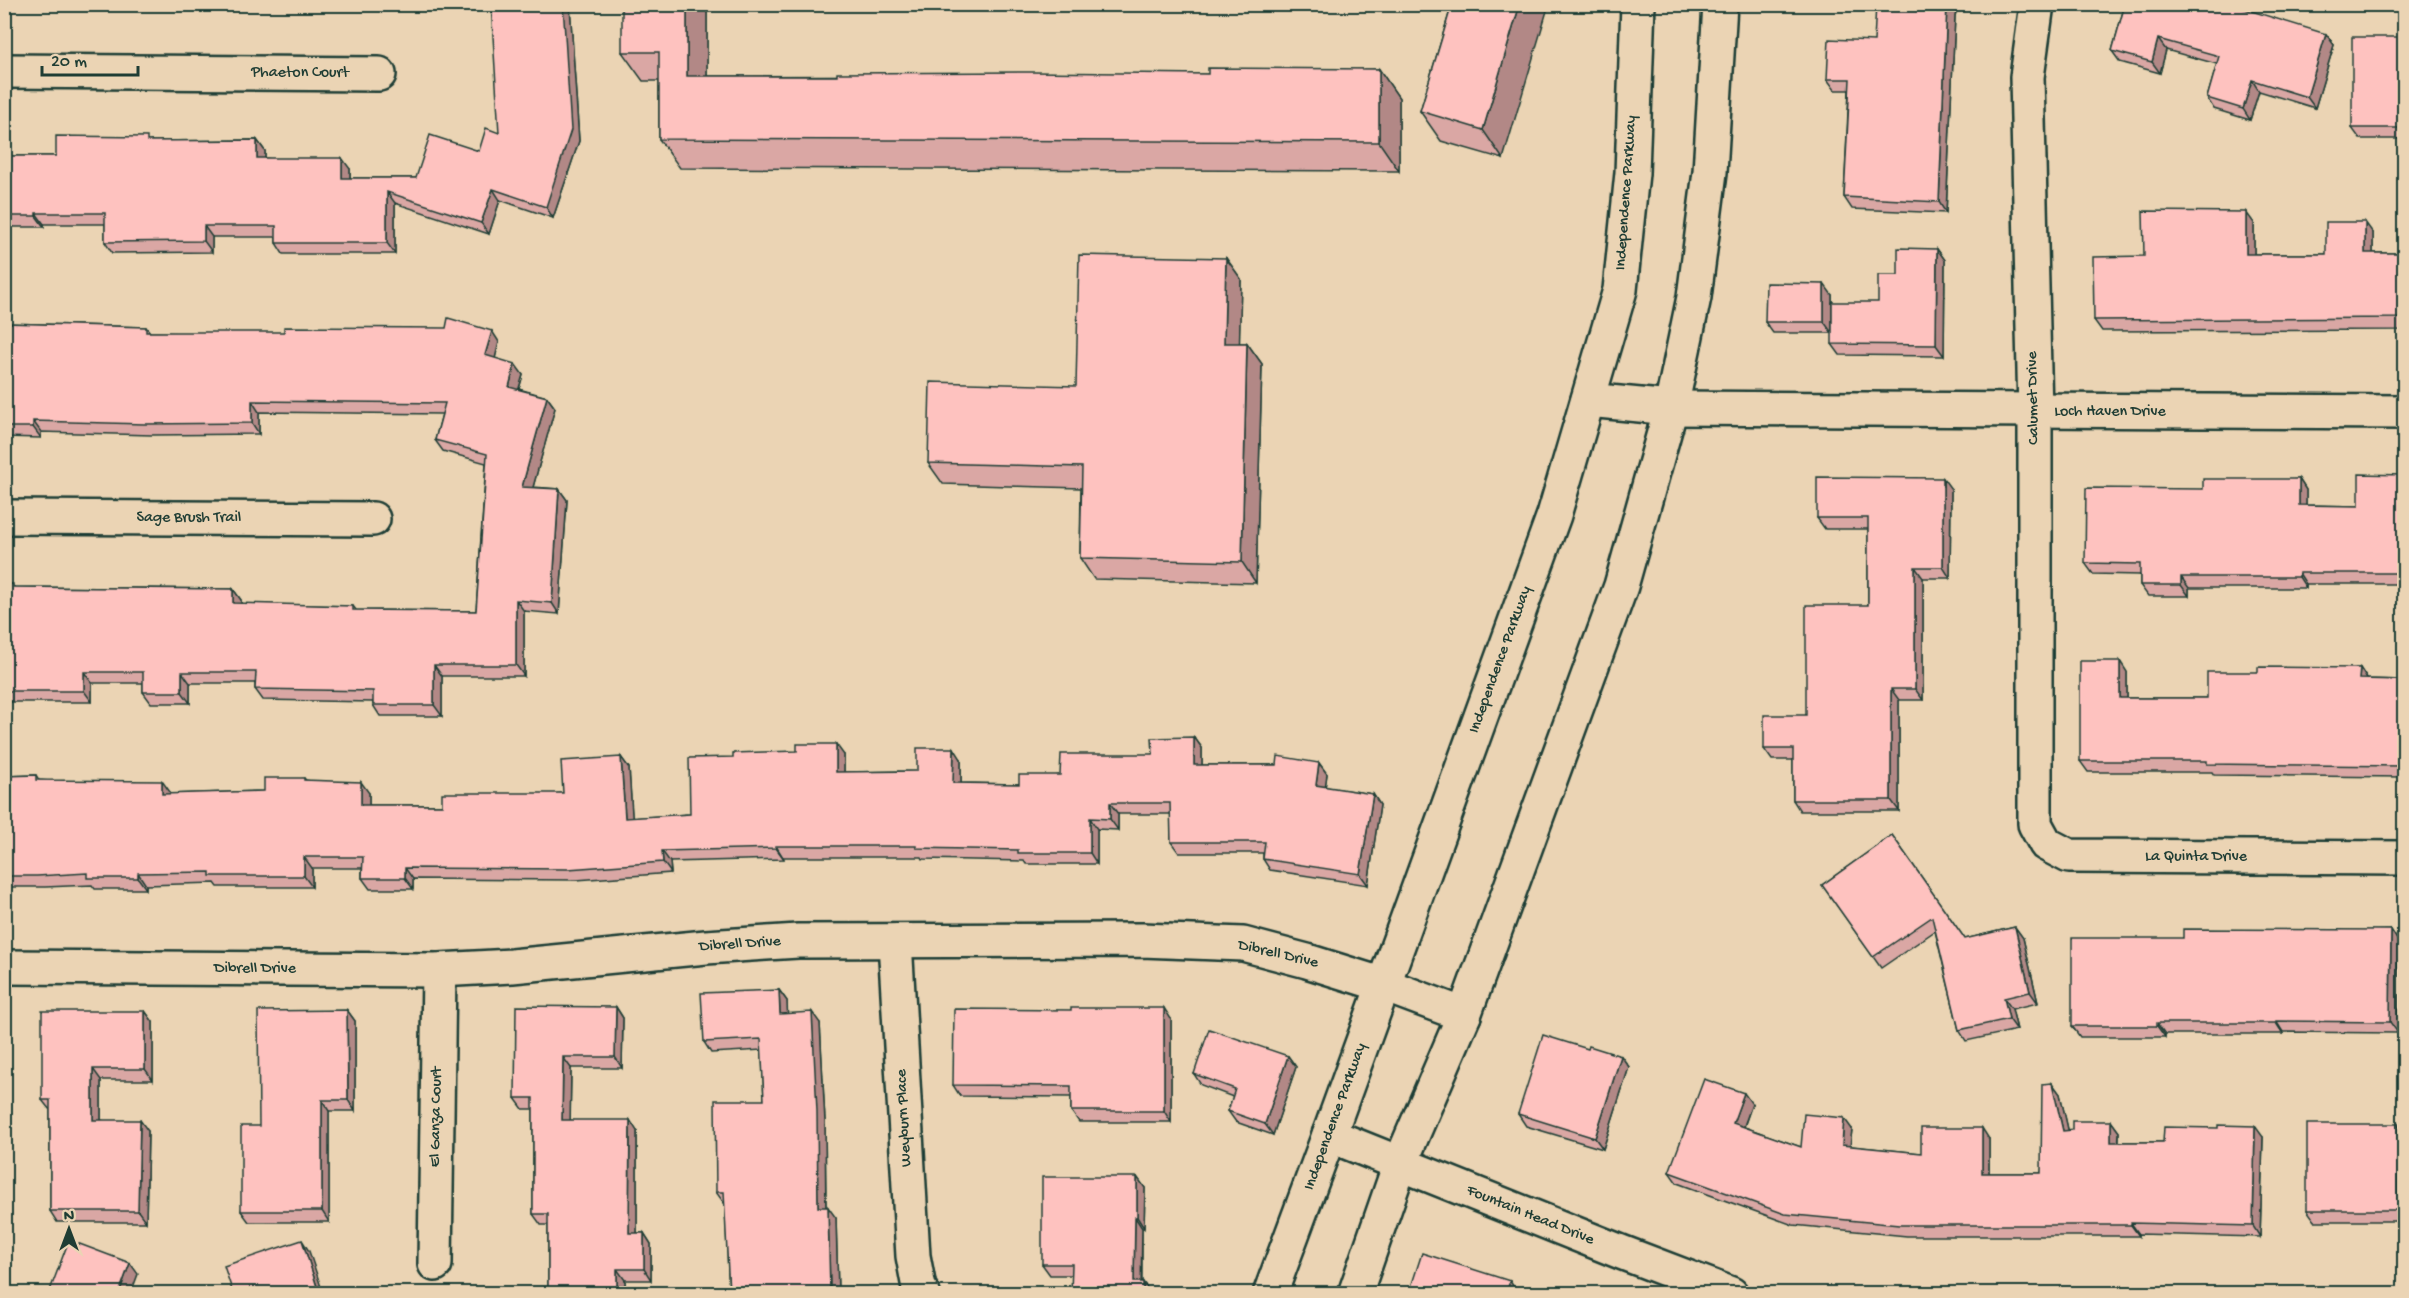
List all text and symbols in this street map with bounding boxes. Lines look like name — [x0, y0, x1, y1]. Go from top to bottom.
scale bar — [42, 39, 138, 77]
text: 20 m — [51, 52, 87, 73]
street label: Phaeton Court — [250, 64, 350, 83]
street label: Independence Parkway — [1612, 115, 1642, 271]
street label: Calumet Drive — [2024, 350, 2044, 445]
street label: Loch Haven Drive — [2054, 403, 2167, 422]
street label: Sage Brush Trail — [137, 509, 241, 528]
street label: Independence Parkway — [1466, 584, 1537, 736]
street label: La Quinta Drive — [2145, 848, 2248, 867]
street label: Dibrell Drive — [697, 933, 782, 957]
street label: Dibrell Drive — [1235, 936, 1321, 974]
street label: Dibrell Drive — [213, 960, 297, 979]
street label: Independence Parkway — [1301, 1041, 1372, 1193]
street label: El Ganza Court — [427, 1065, 447, 1167]
street label: Weyburn Place — [893, 1068, 917, 1167]
street label: Fountain Head Drive — [1462, 1181, 1597, 1251]
north arrow — [39, 1199, 99, 1259]
text: N — [64, 1208, 75, 1227]

